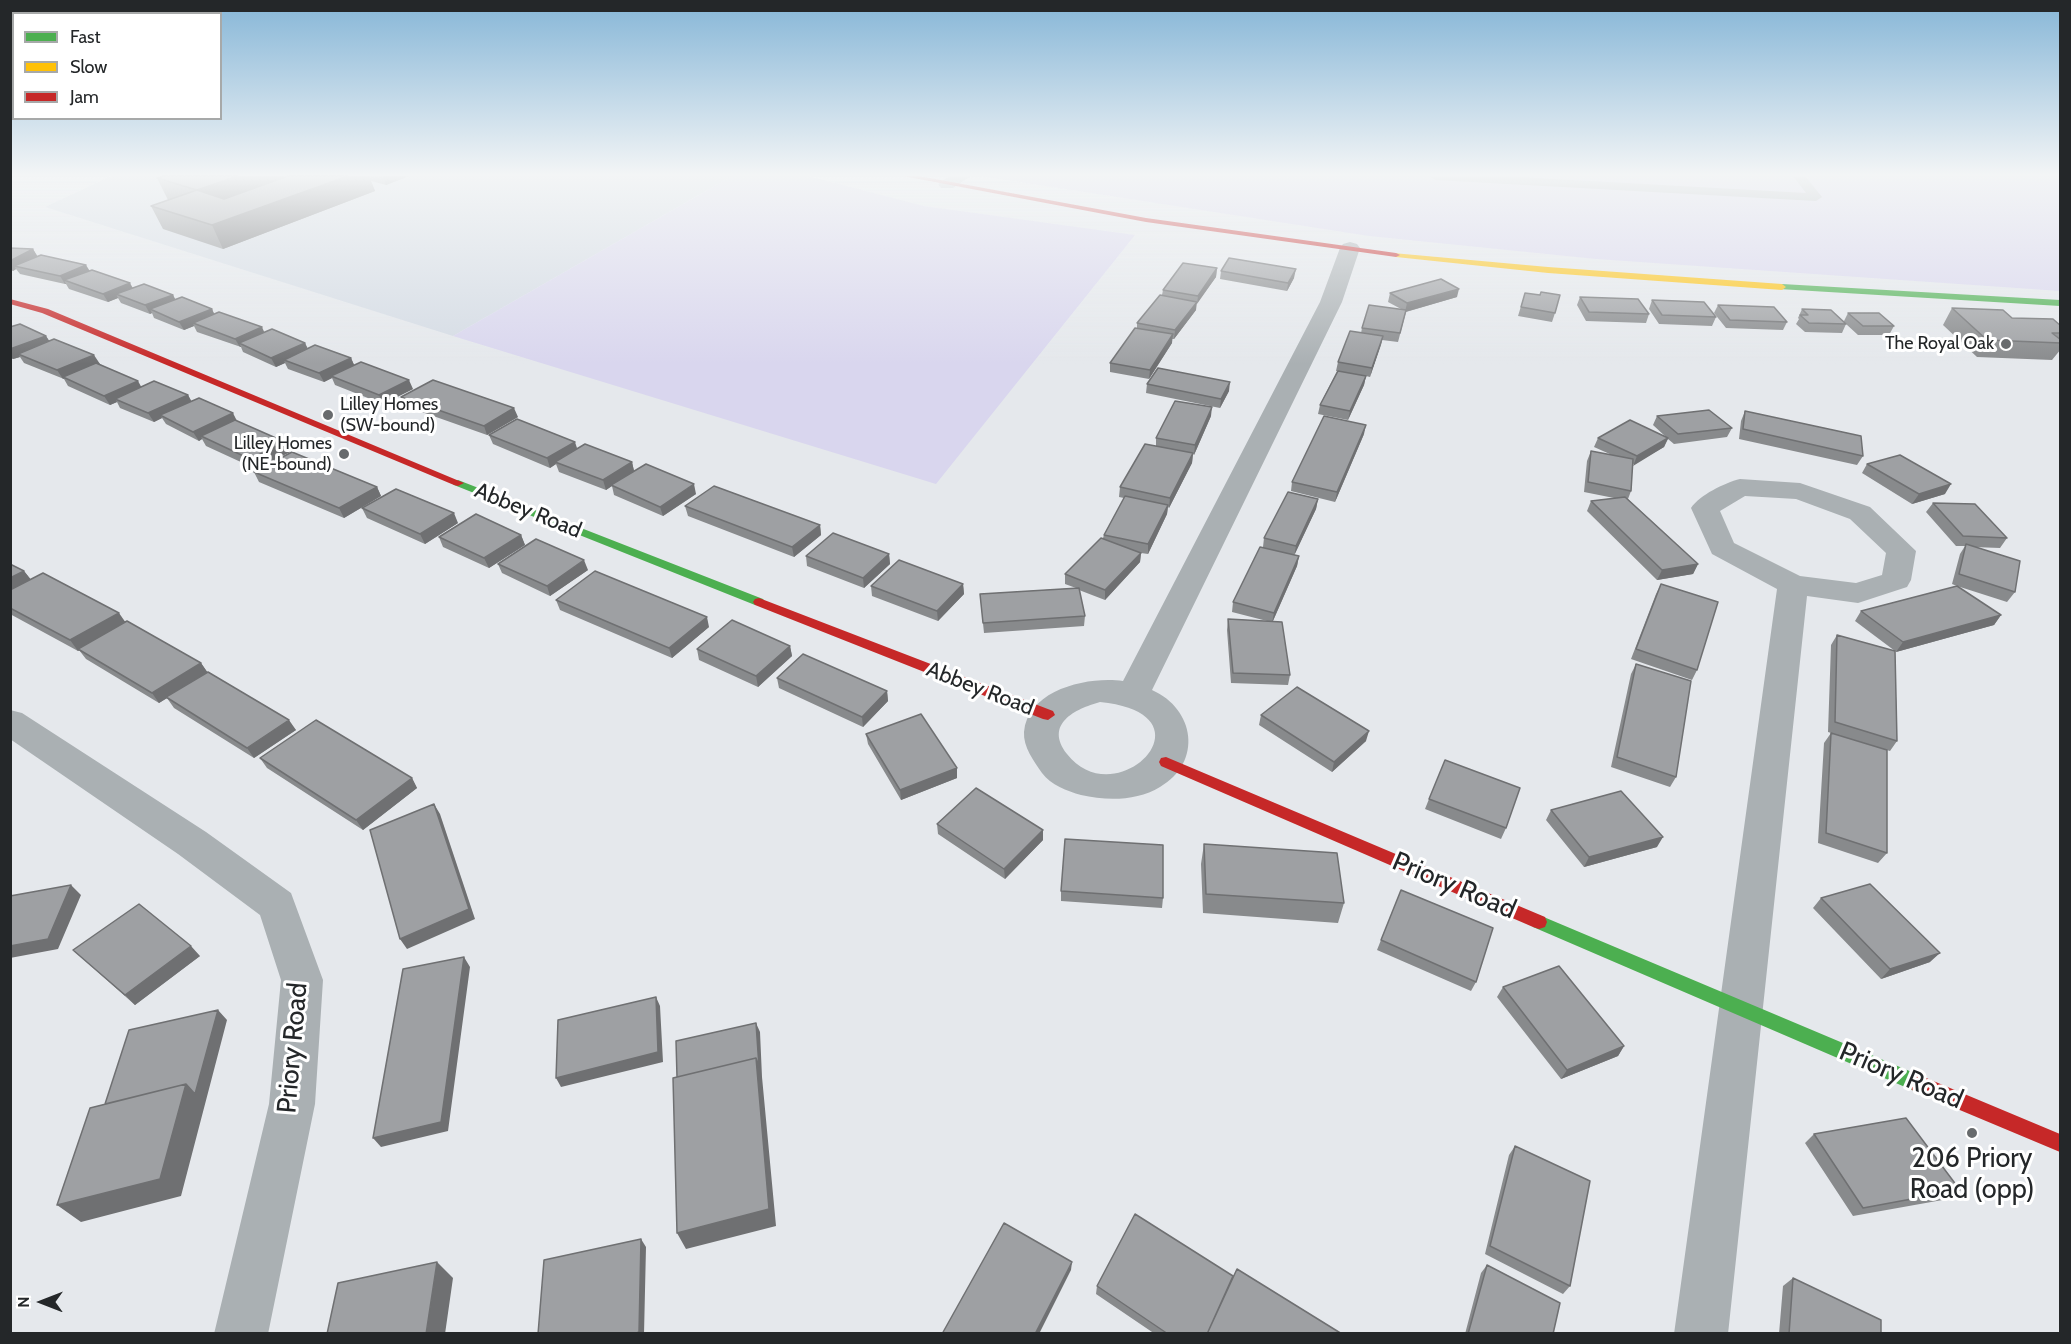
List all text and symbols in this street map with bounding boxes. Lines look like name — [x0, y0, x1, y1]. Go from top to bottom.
legend — [12, 12, 222, 120]
text: Fast — [70, 26, 101, 48]
text: Slow — [70, 56, 107, 78]
text: Jam — [70, 86, 99, 108]
place label: The Royal Oak — [1885, 333, 1994, 355]
marker: The Royal Oak — [1999, 337, 2013, 351]
place label: Lilley Homes (SW-bound) — [340, 394, 438, 436]
marker: Lilley Homes (SW-bound) — [321, 408, 335, 422]
place label: Lilley Homes (NE-bound) — [234, 433, 332, 476]
marker: Lilley Homes (NE-bound) — [337, 447, 351, 461]
street label: Abbey Road — [471, 478, 585, 544]
street label: Abbey Road — [923, 656, 1037, 722]
street label: Priory Road — [1387, 845, 1521, 927]
street label: Priory Road — [271, 981, 315, 1115]
street label: Priory Road — [1834, 1035, 1968, 1117]
marker: 206 Priory Road (opp) — [1965, 1126, 1979, 1140]
place label: 206 Priory Road (opp) — [1910, 1143, 2034, 1206]
north arrow — [12, 1272, 72, 1332]
text: N — [14, 1296, 33, 1308]

